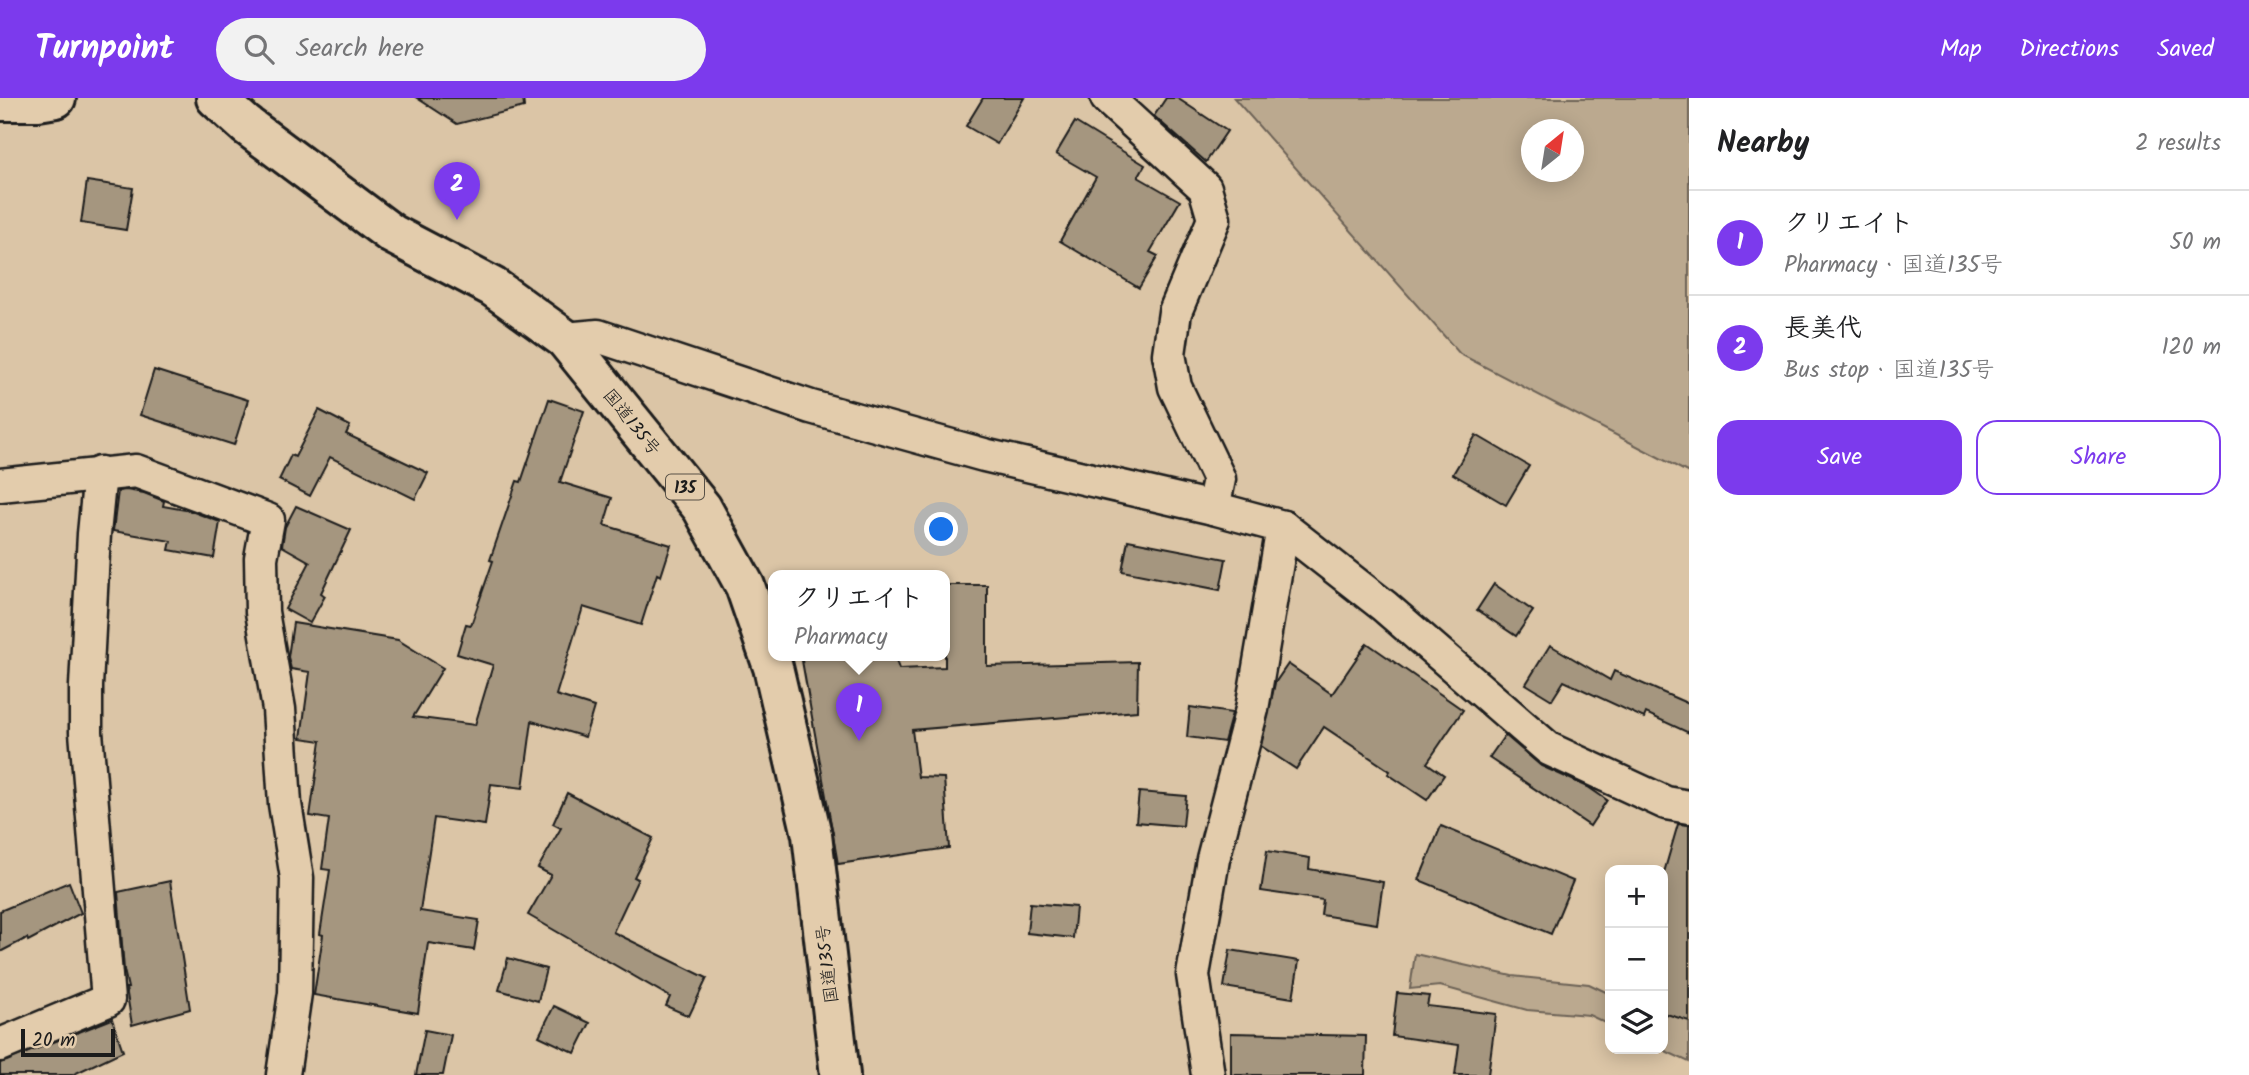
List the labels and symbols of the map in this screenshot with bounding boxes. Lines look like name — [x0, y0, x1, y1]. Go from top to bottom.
north arrow — [1521, 119, 1584, 182]
pin: 2 — [434, 162, 480, 220]
street label: 国道135号 — [595, 383, 667, 463]
road number: 135 — [666, 474, 704, 500]
your location — [924, 512, 958, 546]
pin: 1 — [836, 683, 882, 741]
street label: 国道135号 — [809, 923, 848, 1005]
scale bar — [21, 1026, 116, 1058]

